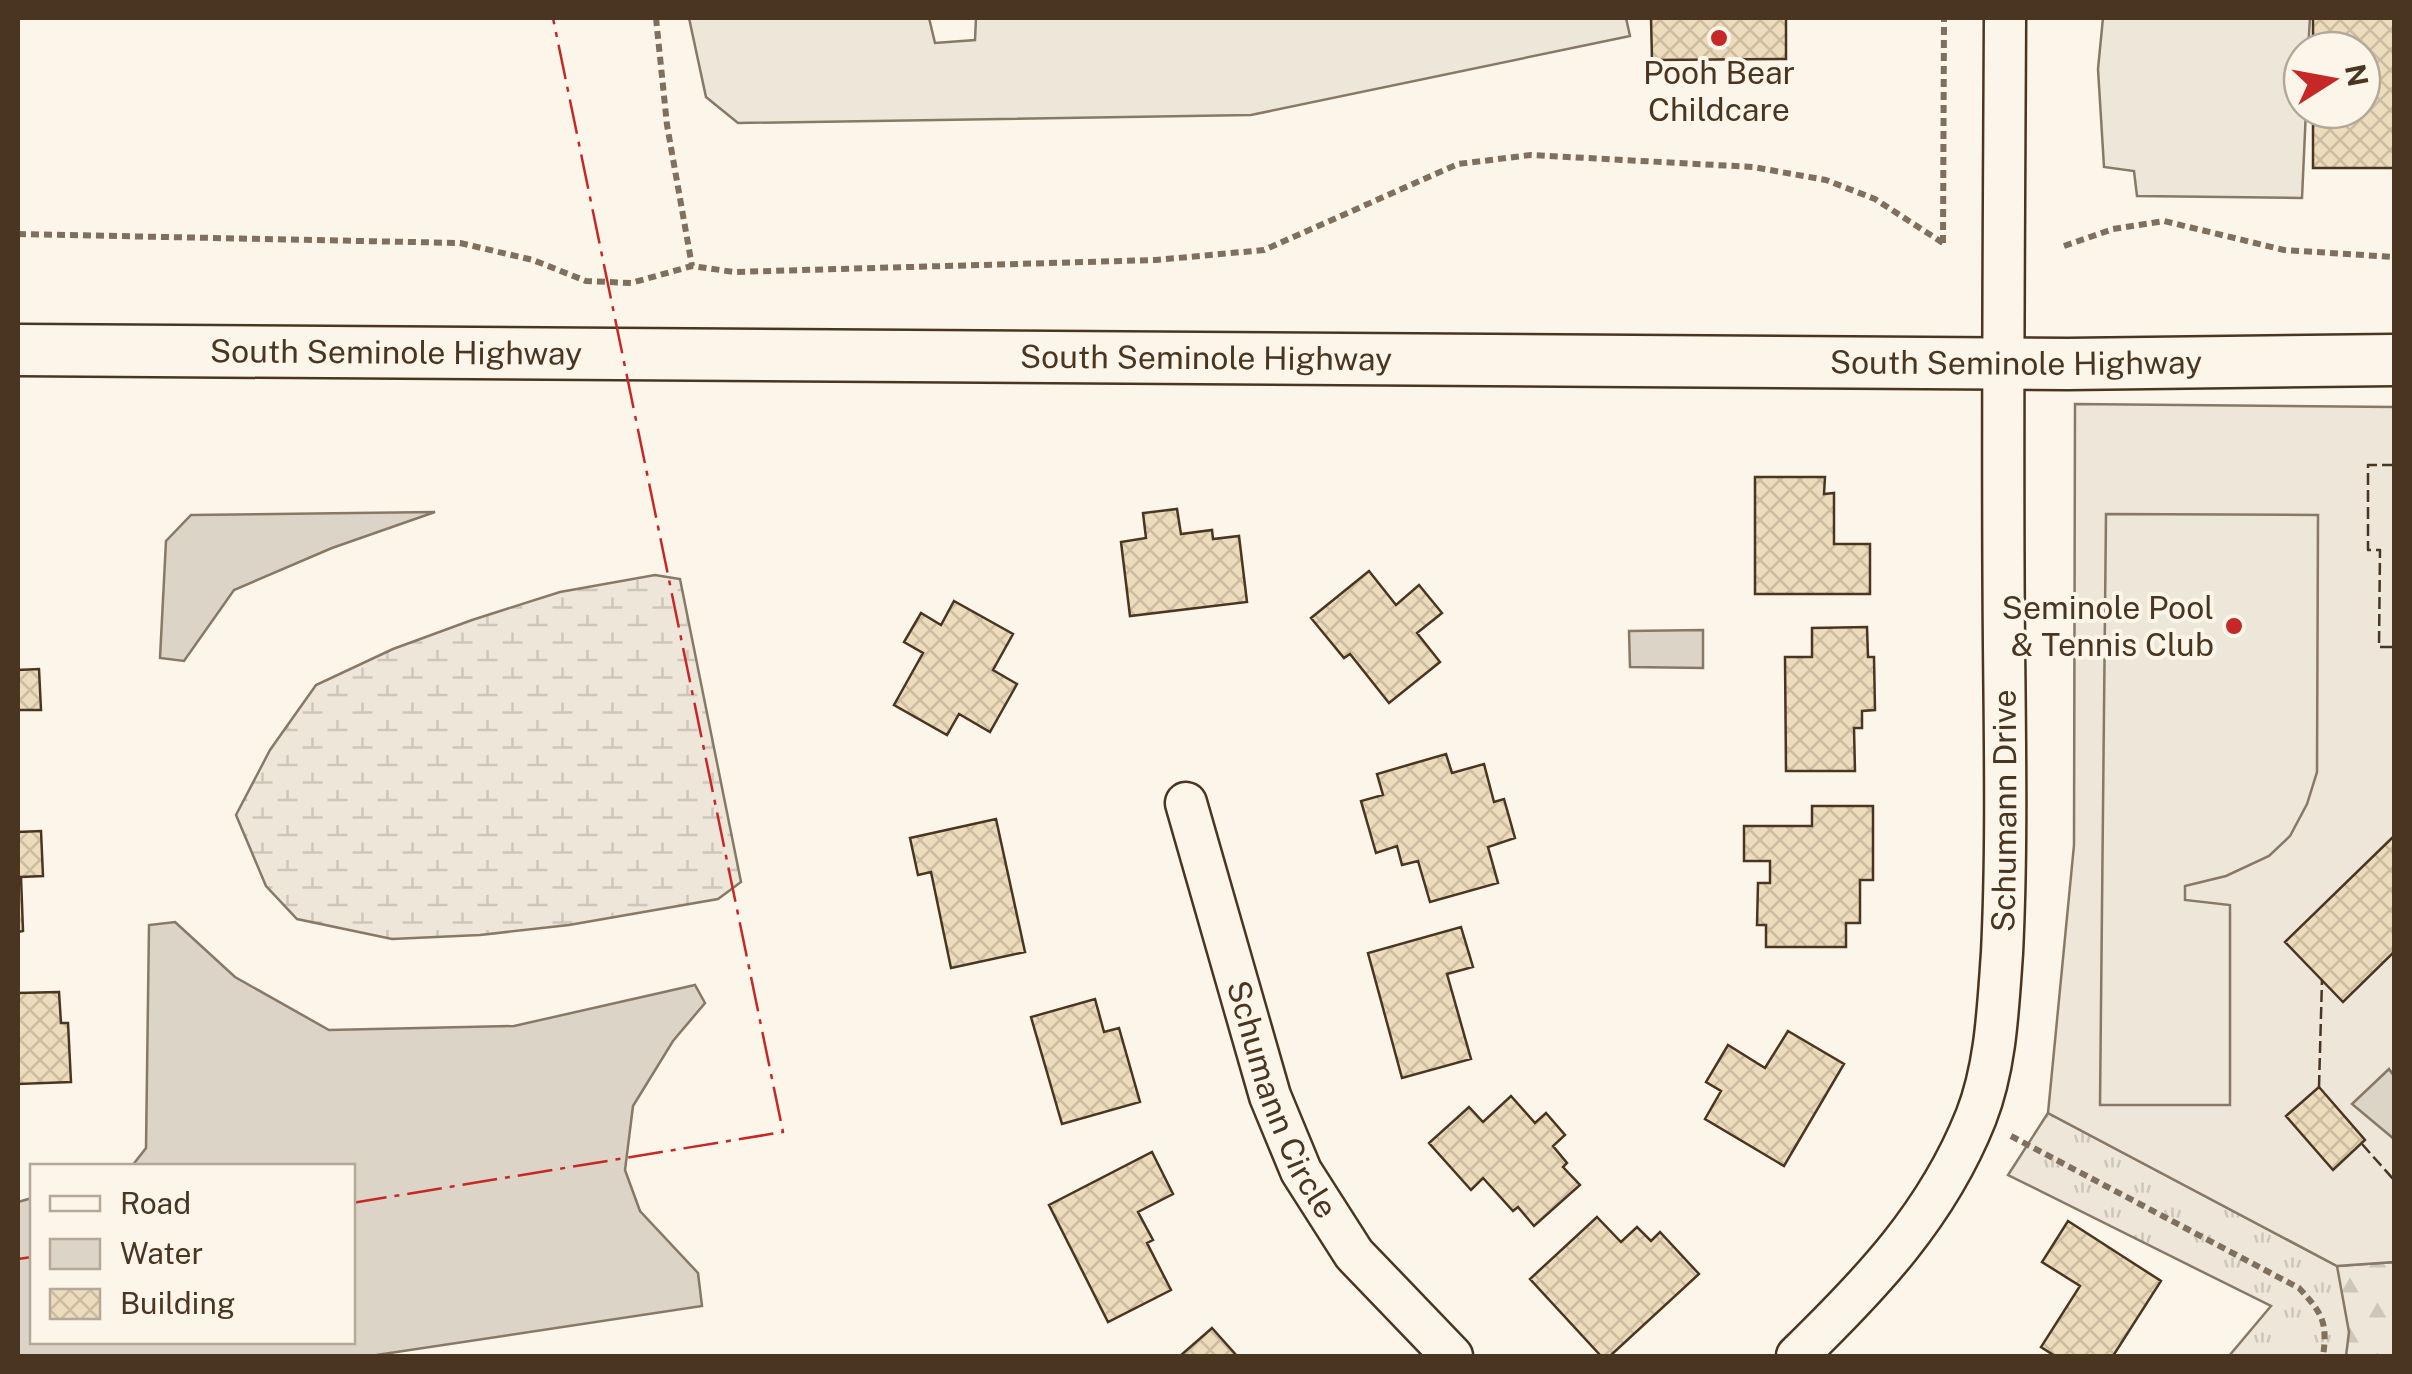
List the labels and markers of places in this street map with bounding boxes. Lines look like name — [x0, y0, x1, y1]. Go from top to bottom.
marker: Pooh Bear Childcare — [1708, 27, 1730, 49]
place label: Pooh Bear Childcare — [1643, 54, 1795, 128]
place label: Seminole Pool & Tennis Club — [2002, 589, 2214, 663]
marker: Seminole Pool & Tennis Club — [2223, 615, 2245, 637]

